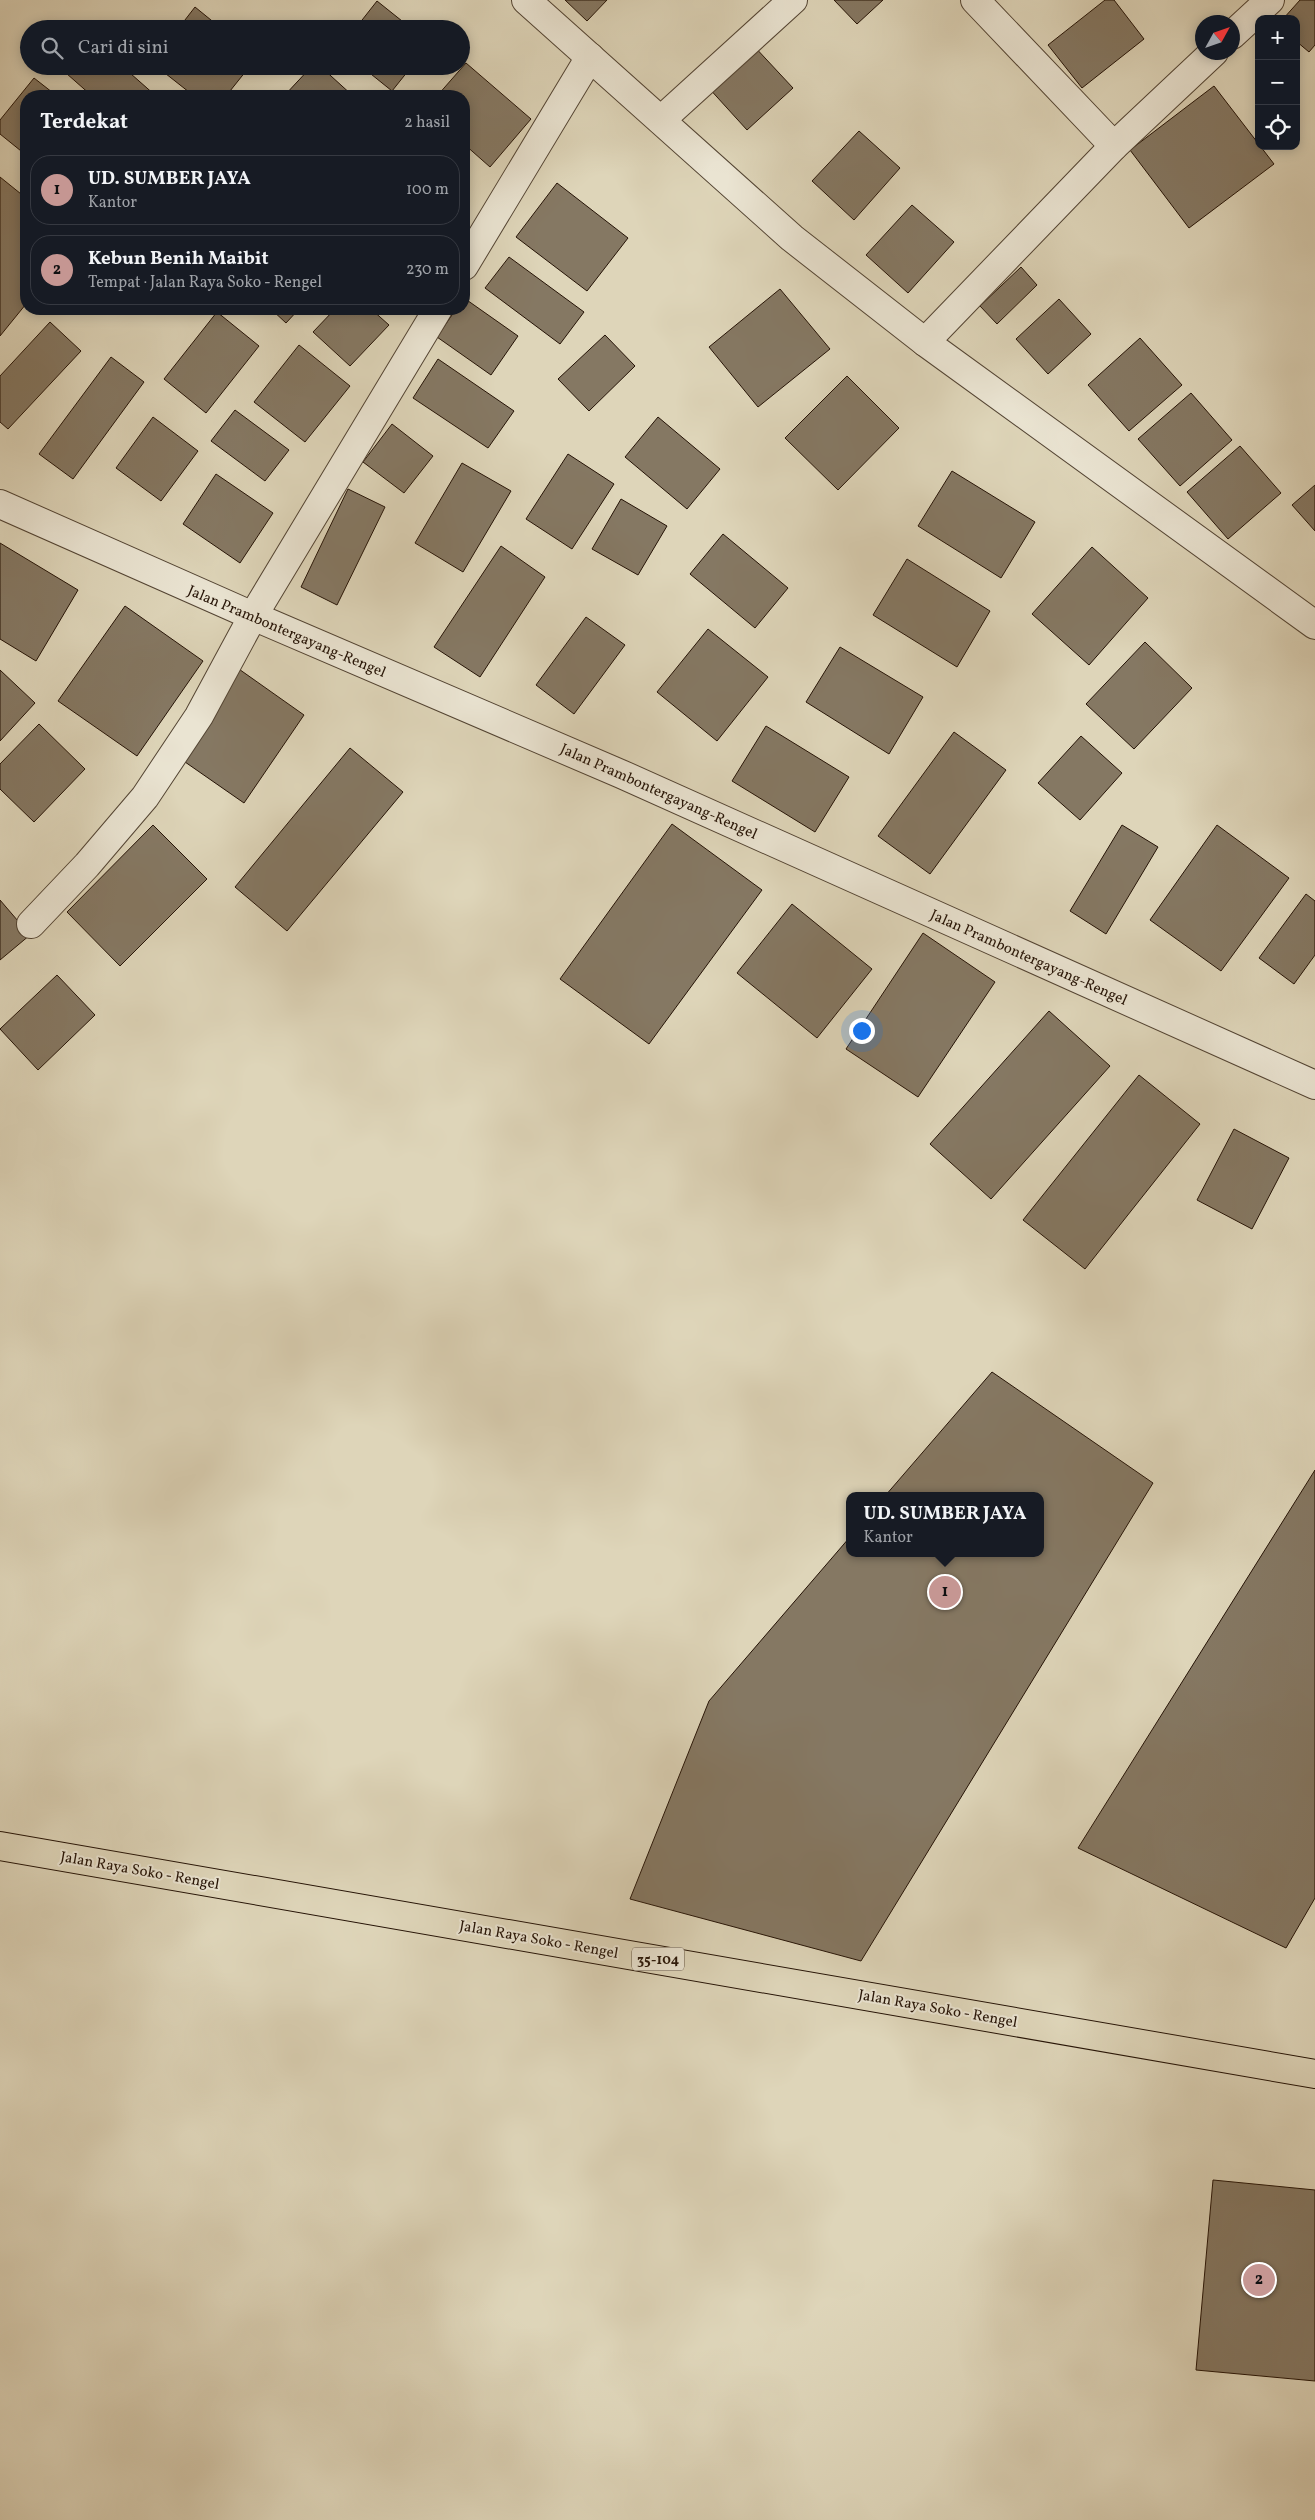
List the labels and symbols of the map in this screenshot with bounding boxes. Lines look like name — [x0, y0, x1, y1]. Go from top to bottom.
north arrow — [1195, 15, 1240, 60]
street label: Jalan Prambontergayang-Rengel — [184, 581, 389, 684]
street label: Jalan Prambontergayang-Rengel — [556, 739, 760, 845]
street label: Jalan Prambontergayang-Rengel — [926, 905, 1130, 1011]
your location — [849, 1018, 875, 1044]
pin: 1 — [929, 1573, 961, 1611]
street label: Jalan Raya Soko - Rengel — [59, 1847, 221, 1896]
street label: Jalan Raya Soko - Rengel — [458, 1916, 620, 1965]
road number: 35-104 — [632, 1948, 684, 1970]
street label: Jalan Raya Soko - Rengel — [857, 1985, 1019, 2034]
pin: 2 — [1243, 2261, 1275, 2299]

